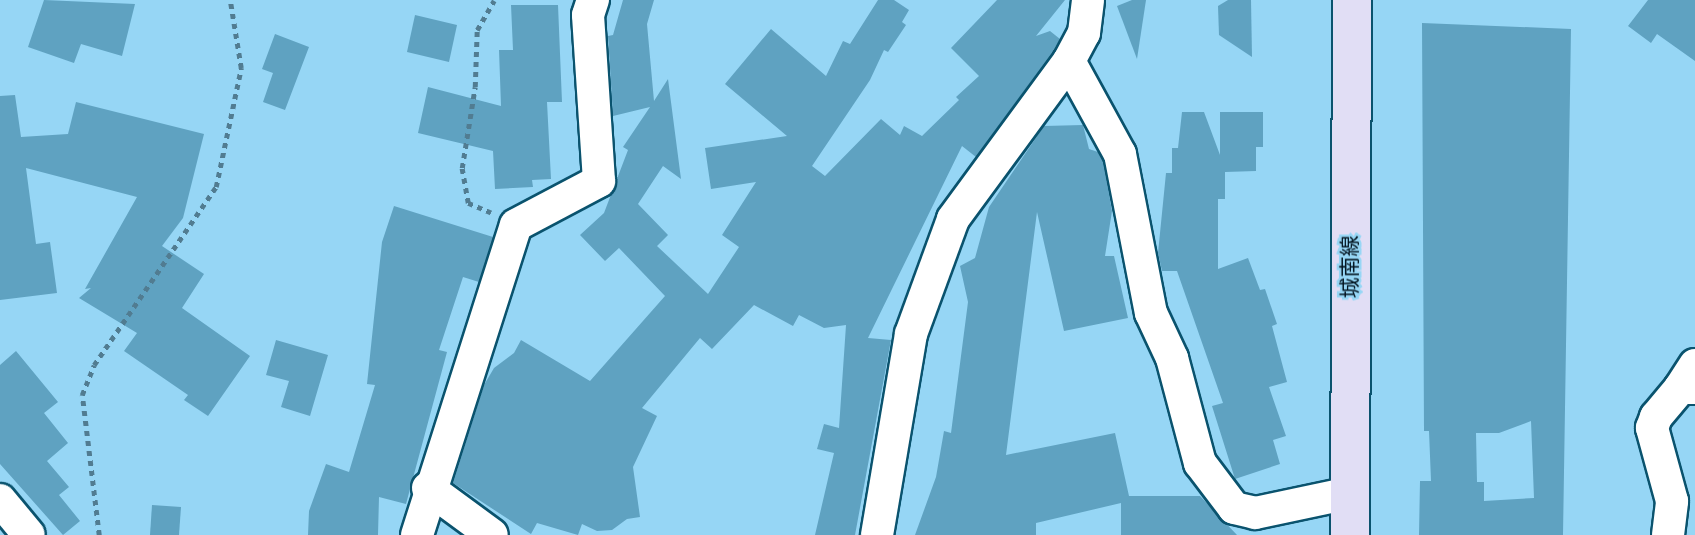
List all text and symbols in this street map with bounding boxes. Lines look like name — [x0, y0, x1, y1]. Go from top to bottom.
street label: 城南線 — [1337, 236, 1363, 298]

